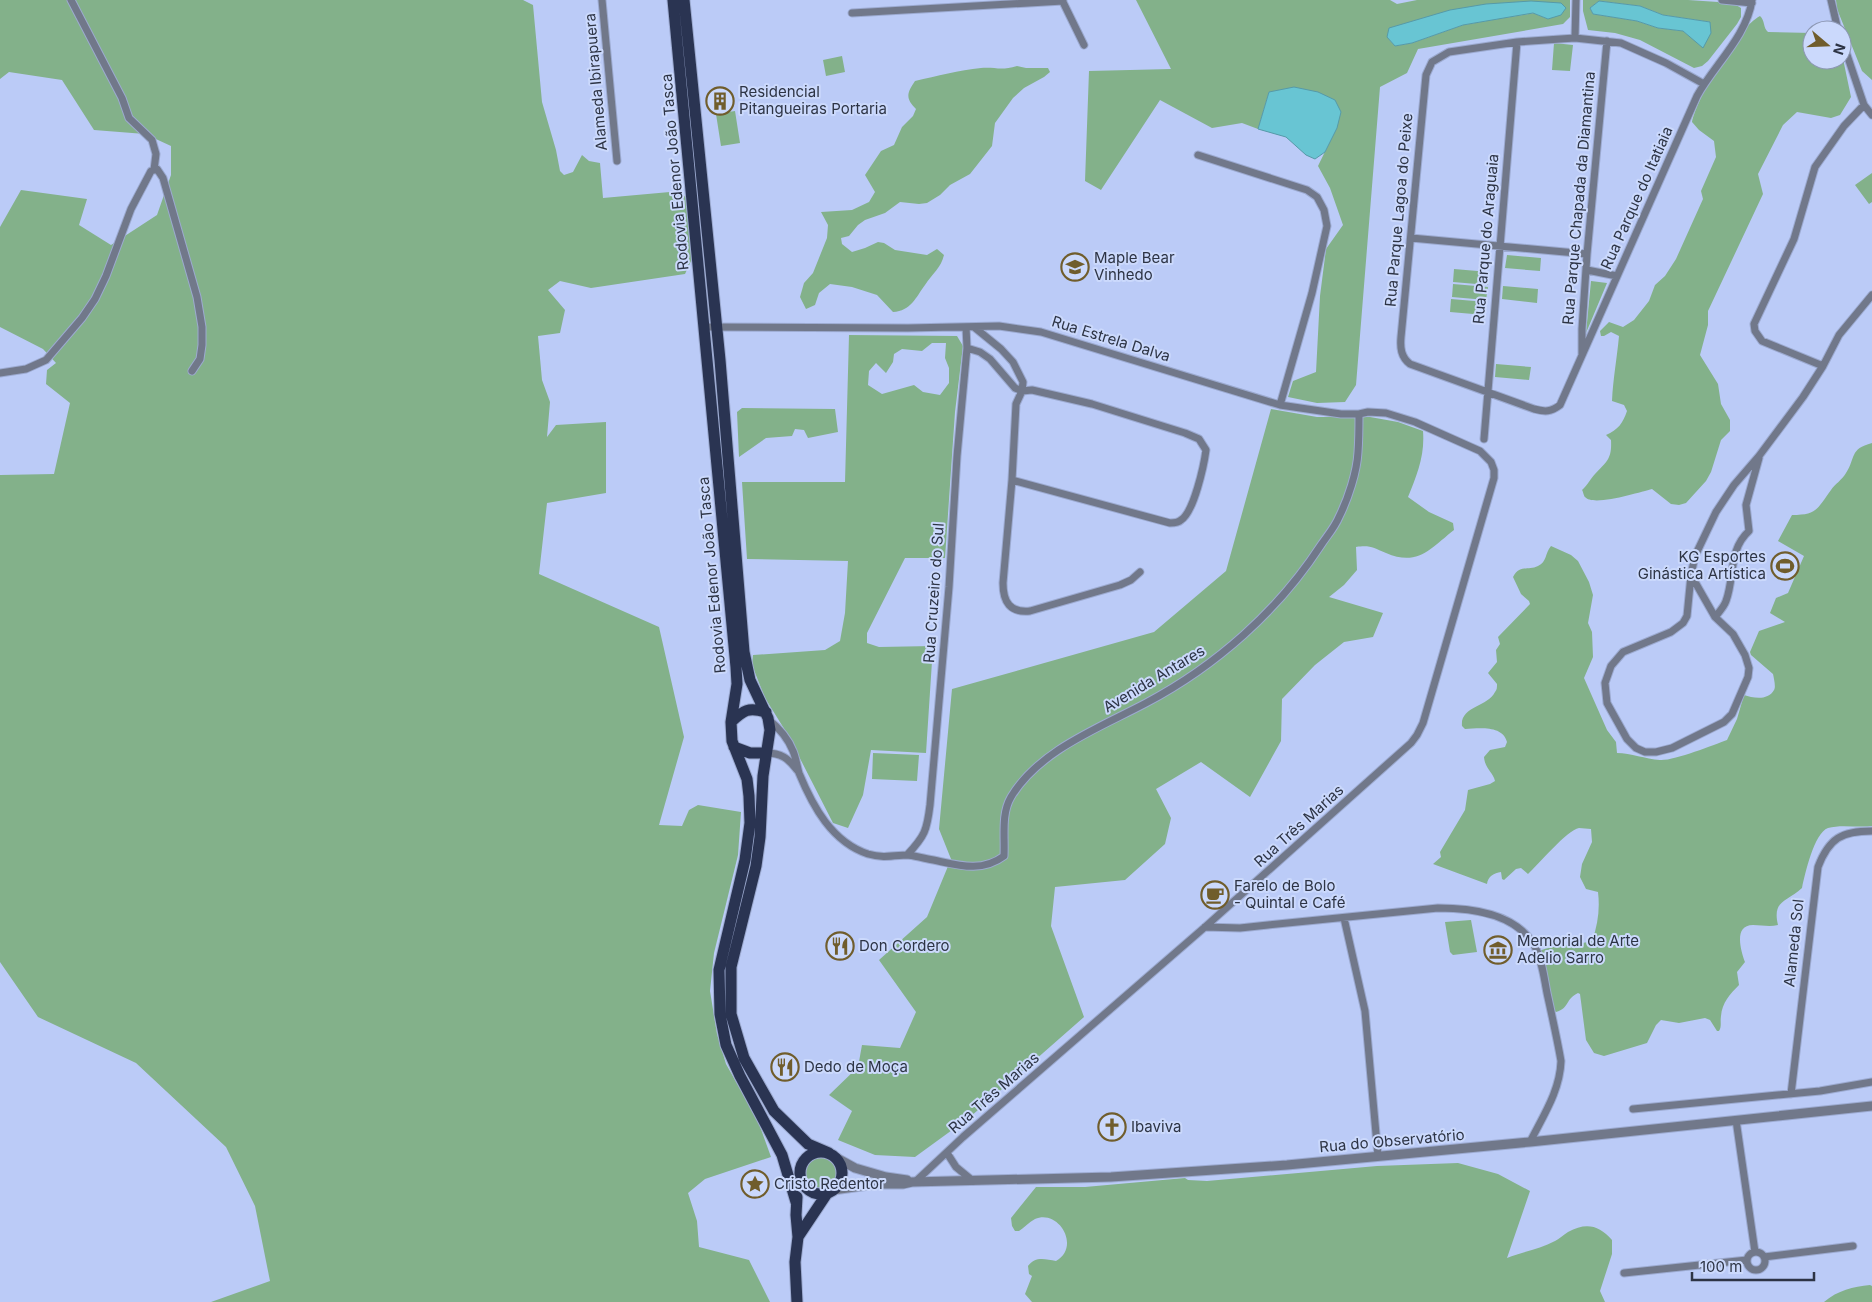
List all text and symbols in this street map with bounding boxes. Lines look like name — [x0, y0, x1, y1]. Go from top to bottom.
street label: Alameda Ibirapuera — [580, 13, 611, 152]
north arrow — [1802, 20, 1852, 70]
text: N — [1830, 42, 1850, 57]
street label: Rua Parque Chapada da Diamantina — [1558, 70, 1599, 325]
street label: Rodovia Edenor João Tasca — [656, 73, 693, 271]
place label: Residencial Pitangueiras Portaria — [739, 82, 887, 118]
building icon: Residencial Pitangueiras Portaria — [705, 86, 735, 116]
street label: Rua Parque Lagoa do Peixe — [1381, 112, 1416, 308]
street label: Rua Parque do Itatiaia — [1596, 123, 1677, 272]
street label: Rua Parque do Araguaia — [1469, 153, 1502, 325]
place label: Maple Bear Vinhedo — [1094, 248, 1175, 284]
school or university icon: Maple Bear Vinhedo — [1060, 252, 1090, 282]
street label: Rua Estrela Dalva — [1049, 311, 1173, 366]
street label: Rodovia Edenor João Tasca — [693, 476, 730, 674]
street label: Rua Cruzeiro do Sul — [919, 522, 948, 664]
place label: KG Esportes Ginástica Artística — [1638, 547, 1766, 583]
sports icon: KG Esportes Ginástica Artística — [1770, 551, 1800, 581]
street label: Avenida Antares — [1099, 641, 1208, 716]
street label: Rua Três Marias — [1250, 780, 1347, 871]
place label: Farelo de Bolo - Quintal e Café — [1234, 876, 1345, 912]
cafe icon: Farelo de Bolo - Quintal e Café — [1200, 880, 1230, 910]
street label: Alameda Sol — [1779, 898, 1808, 988]
restaurant icon: Don Cordero — [825, 931, 855, 961]
place label: Memorial de Arte Adelio Sarro — [1517, 931, 1639, 967]
museum icon: Memorial de Arte Adelio Sarro — [1483, 935, 1513, 965]
place label: Don Cordero — [859, 936, 950, 955]
street label: Rua Três Marias — [944, 1048, 1043, 1137]
restaurant icon: Dedo de Moça — [770, 1052, 800, 1082]
place label: Dedo de Moça — [804, 1057, 908, 1076]
church icon: Ibaviva — [1097, 1112, 1127, 1142]
place label: Ibaviva — [1131, 1117, 1181, 1136]
street label: Rua do Observatório — [1318, 1125, 1465, 1156]
place icon: Cristo Redentor — [740, 1169, 770, 1199]
place label: Cristo Redentor — [774, 1174, 885, 1193]
scale bar — [1692, 1250, 1814, 1282]
text: 100 m — [1700, 1257, 1742, 1276]

